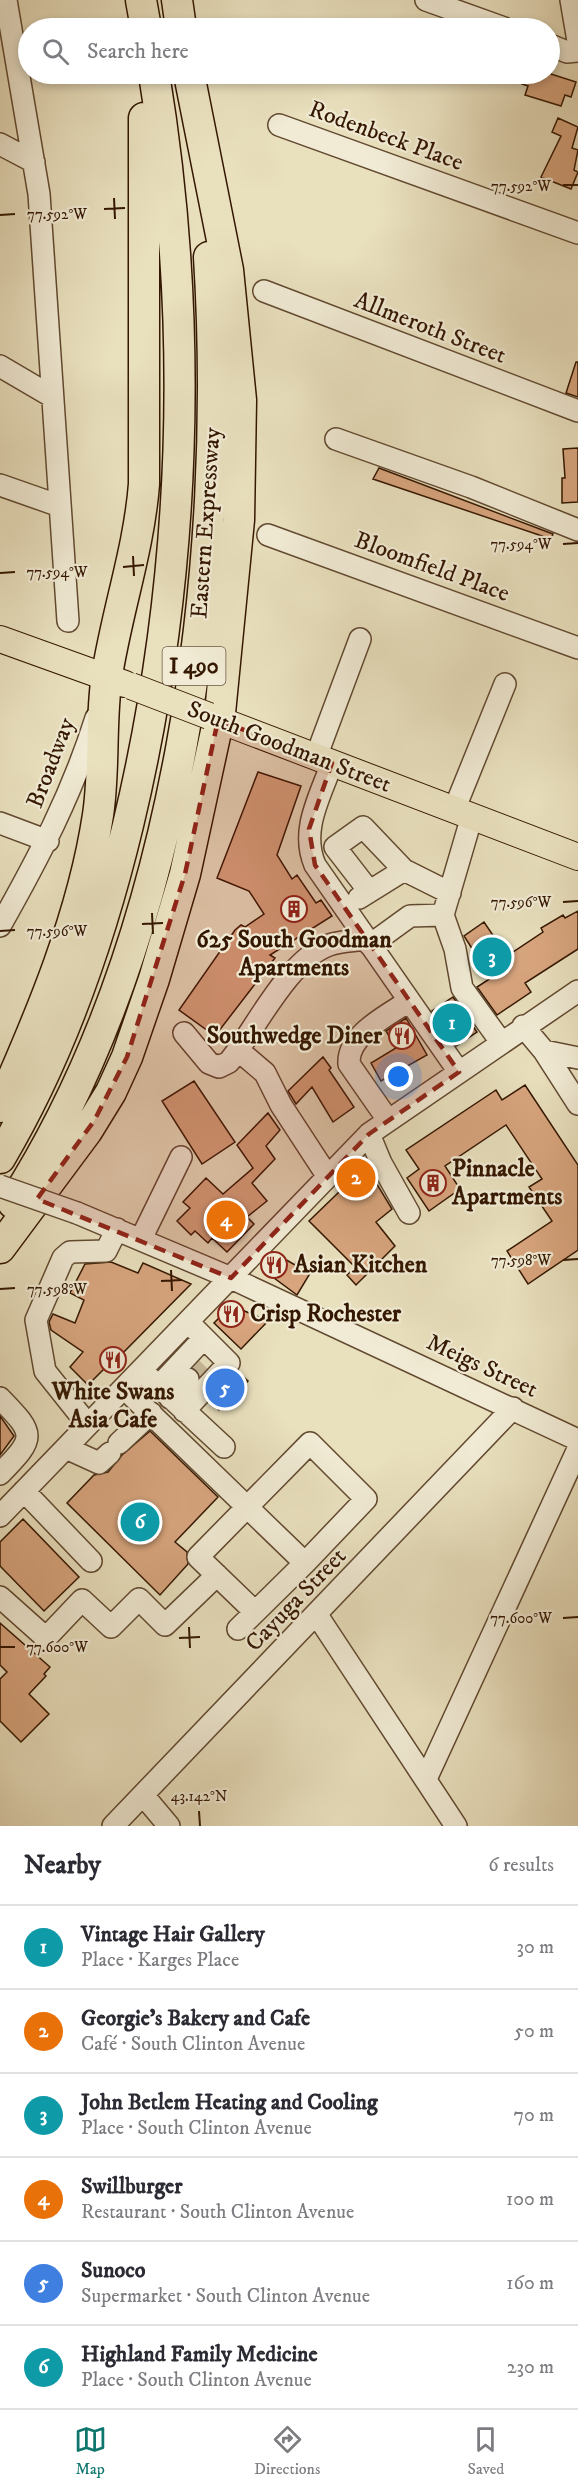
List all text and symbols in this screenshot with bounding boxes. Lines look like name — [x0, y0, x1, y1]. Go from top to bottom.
search box — [18, 18, 560, 84]
icon: search — [39, 35, 72, 68]
text: Search here — [87, 38, 189, 65]
street label: Rodenbeck Place — [305, 94, 467, 178]
text: 77.592°W — [491, 177, 551, 196]
text: 77.592°W — [27, 205, 87, 224]
street label: Allmeroth Street — [350, 285, 511, 371]
street label: Eastern Expressway — [184, 426, 228, 620]
street label: Bloomfield Place — [350, 525, 514, 609]
text: 77.594°W — [490, 535, 552, 554]
text: 77.594°W — [26, 563, 88, 582]
road number: I 490 — [162, 647, 226, 685]
street label: South Goodman Street — [183, 694, 396, 800]
street label: Broadway — [20, 713, 82, 812]
text: 77.596°W — [491, 893, 551, 912]
building icon: 625 South Goodman Apartments — [279, 894, 309, 924]
text: 77.596°W — [27, 922, 87, 941]
place label: 625 South Goodman Apartments — [196, 925, 392, 983]
pin: 3 — [472, 934, 512, 980]
pin: 1 — [432, 1000, 472, 1046]
place label: Southwedge Diner — [207, 1021, 383, 1051]
restaurant icon: Southwedge Diner — [387, 1021, 417, 1051]
your location — [384, 1062, 413, 1091]
place label: Pinnacle Apartments — [451, 1154, 562, 1212]
pin: 2 — [336, 1156, 376, 1200]
building icon: Pinnacle Apartments — [418, 1168, 448, 1198]
pin: 4 — [206, 1198, 246, 1242]
restaurant icon: Asian Kitchen — [259, 1250, 289, 1280]
place label: Asian Kitchen — [293, 1250, 428, 1280]
text: 77.598°W — [491, 1251, 551, 1270]
text: 77.598°W — [27, 1280, 87, 1299]
restaurant icon: Crisp Rochester — [216, 1299, 246, 1329]
place label: Crisp Rochester — [250, 1299, 402, 1329]
street label: Meigs Street — [422, 1327, 543, 1405]
restaurant icon: White Swans Asia Cafe — [98, 1345, 128, 1375]
pin: 5 — [206, 1366, 244, 1410]
place label: White Swans Asia Cafe — [51, 1377, 174, 1435]
pin: 6 — [120, 1500, 160, 1544]
street label: Cayuga Street — [239, 1542, 353, 1658]
text: 77.600°W — [490, 1609, 552, 1628]
text: 77.600°W — [26, 1638, 88, 1657]
text: 43.142°N — [171, 1787, 227, 1806]
text: Nearby — [24, 1849, 101, 1882]
text: 6 results — [488, 1853, 554, 1878]
text: Vintage Hair Gallery — [81, 1921, 265, 1948]
text: 1 — [40, 1935, 47, 1960]
text: 30 m — [516, 1935, 554, 1960]
text: Place · Karges Place — [81, 1948, 239, 1973]
text: Georgie's Bakery and Cafe — [81, 2005, 310, 2032]
text: 2 — [39, 2019, 48, 2044]
text: 50 m — [514, 2019, 554, 2044]
text: Café · South Clinton Avenue — [81, 2032, 305, 2057]
text: John Betlem Heating and Cooling — [81, 2089, 378, 2116]
text: 3 — [40, 2103, 47, 2128]
text: 70 m — [513, 2103, 554, 2128]
text: Place · South Clinton Avenue — [81, 2116, 312, 2141]
text: Swillburger — [81, 2173, 182, 2200]
text: 4 — [38, 2187, 49, 2212]
text: 100 m — [506, 2187, 554, 2212]
text: Restaurant · South Clinton Avenue — [81, 2200, 354, 2225]
text: Sunoco — [81, 2257, 145, 2284]
text: 5 — [39, 2271, 48, 2296]
text: 160 m — [506, 2271, 554, 2296]
text: Supermarket · South Clinton Avenue — [81, 2284, 370, 2309]
text: Highland Family Medicine — [81, 2341, 318, 2368]
text: 6 — [38, 2355, 49, 2380]
text: 230 m — [507, 2355, 554, 2380]
text: Place · South Clinton Avenue — [81, 2368, 312, 2393]
tab: Map — [74, 2423, 107, 2479]
tab: Directions — [254, 2423, 320, 2479]
tab: Saved — [468, 2423, 504, 2479]

